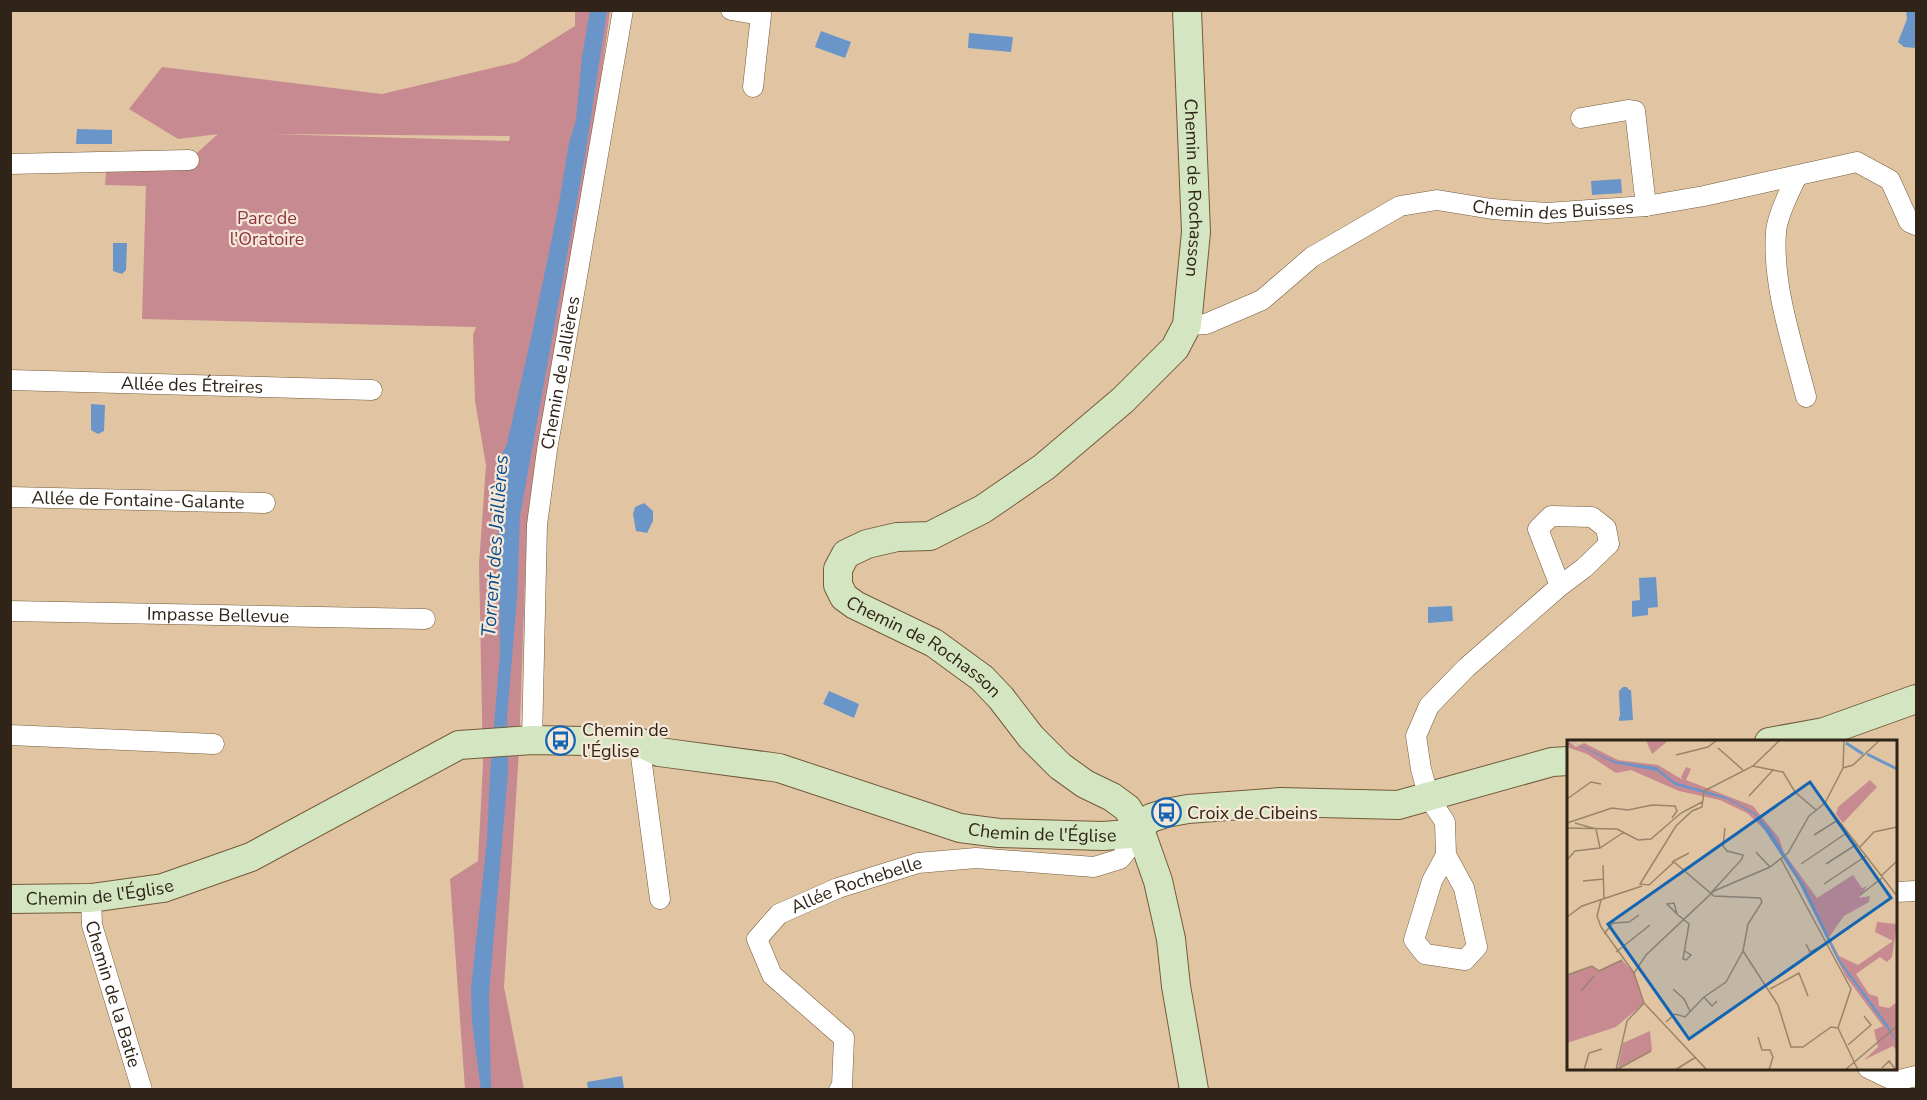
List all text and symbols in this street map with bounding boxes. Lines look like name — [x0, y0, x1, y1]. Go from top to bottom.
street label: Chemin de Rochasson — [1179, 98, 1208, 278]
street label: Chemin des Buisses — [1471, 194, 1635, 225]
park label: Parc de l'Oratoire — [230, 206, 304, 251]
street label: Chemin de Jallières — [535, 294, 585, 452]
street label: Allée des Étreires — [120, 371, 263, 399]
water label: Torrent des Jaillières — [475, 454, 515, 638]
street label: Allée de Fontaine-Galante — [31, 486, 245, 515]
street label: Chemin de Rochasson — [841, 590, 1007, 703]
street label: Impasse Bellevue — [147, 602, 289, 628]
place label: Chemin de l'Église — [582, 718, 668, 763]
bus stop icon: Chemin de l'Église — [545, 724, 577, 756]
inset map — [1567, 740, 1897, 1070]
bus stop icon: Croix de Cibeins — [1150, 797, 1182, 829]
place label: Croix de Cibeins — [1187, 801, 1318, 825]
street label: Chemin de l'Église — [967, 817, 1117, 848]
street label: Allée Rochebelle — [787, 850, 925, 919]
street label: Chemin de l'Église — [26, 873, 177, 911]
street label: Chemin de la Batie — [79, 917, 146, 1070]

